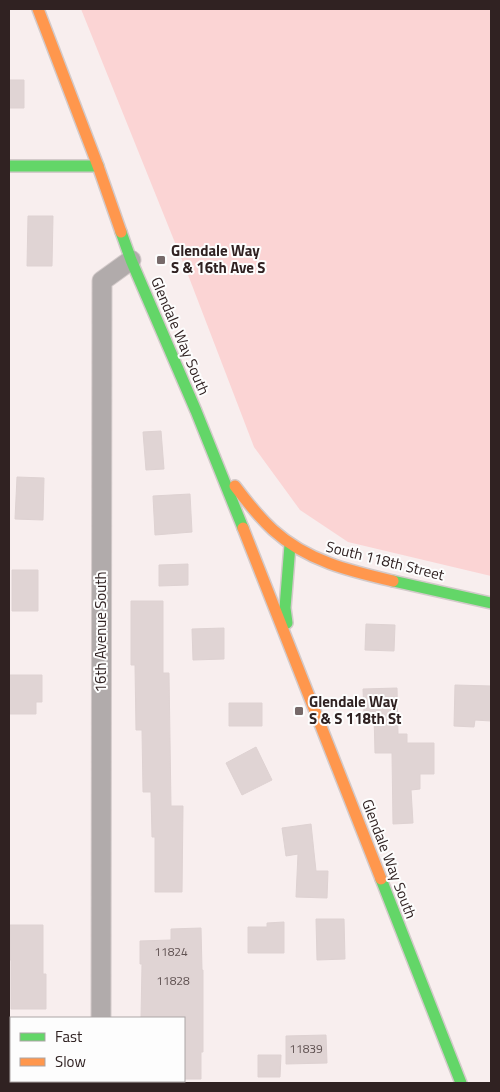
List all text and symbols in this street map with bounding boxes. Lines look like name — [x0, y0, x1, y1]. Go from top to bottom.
place label: Glendale Way S & 16th Ave S — [171, 239, 265, 279]
marker: Glendale Way S & 16th Ave S — [155, 254, 167, 266]
street label: Glendale Way South — [145, 273, 216, 399]
street label: South 118th Street — [324, 535, 447, 587]
street label: 16th Avenue South — [89, 572, 112, 692]
place label: Glendale Way S & S 118th St — [309, 690, 402, 730]
marker: Glendale Way S & S 118th St — [293, 705, 305, 717]
street label: Glendale Way South — [356, 796, 423, 922]
house number: 11824 — [154, 942, 188, 961]
house number: 11828 — [156, 971, 190, 990]
legend — [10, 1017, 185, 1082]
text: Fast — [55, 1025, 83, 1048]
house number: 11839 — [289, 1039, 323, 1058]
text: Slow — [55, 1050, 86, 1073]

